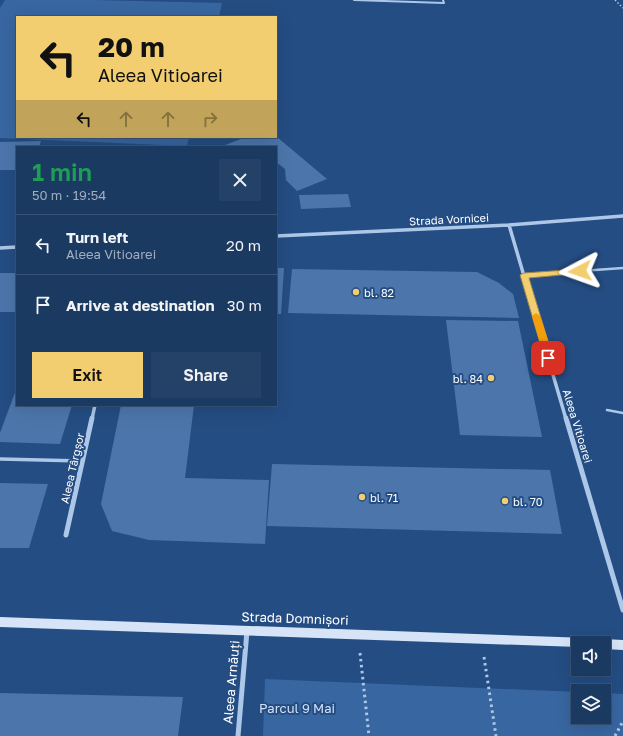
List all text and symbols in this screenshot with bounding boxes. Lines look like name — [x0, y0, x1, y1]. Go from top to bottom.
text: 20 m — [98, 30, 165, 63]
icon: left — [32, 32, 84, 84]
text: Aleea Vitioarei — [98, 64, 223, 86]
icon: left — [73, 108, 95, 130]
icon: ahead — [115, 108, 137, 130]
icon: ahead — [157, 108, 179, 130]
icon: right — [199, 108, 221, 130]
text: 1 min — [32, 157, 92, 186]
button: close — [219, 159, 261, 201]
text: 50 m · 19:54 — [32, 187, 106, 203]
street label: Strada Vornicei — [409, 210, 489, 228]
text: Turn left — [66, 228, 128, 246]
icon: left — [32, 234, 54, 256]
text: 20 m — [226, 236, 261, 254]
text: Aleea Vitioarei — [66, 246, 156, 262]
position arrow — [559, 250, 601, 292]
place label: bl. 82 — [364, 286, 394, 299]
marker: bl. 82 — [351, 287, 361, 297]
icon: arrive — [32, 294, 54, 316]
text: Arrive at destination — [66, 296, 215, 314]
text: 30 m — [227, 296, 262, 314]
pin — [531, 341, 565, 375]
icon: arrive — [537, 347, 559, 369]
button: Exit — [32, 352, 143, 398]
button: Share — [151, 352, 261, 398]
place label: bl. 84 — [453, 372, 483, 385]
marker: bl. 84 — [486, 373, 496, 383]
street label: Aleea Vitioarei — [561, 388, 595, 464]
street label: Aleea Târgșor — [58, 431, 88, 505]
place label: bl. 71 — [370, 491, 398, 504]
marker: bl. 71 — [357, 492, 367, 502]
place label: bl. 70 — [513, 495, 543, 508]
marker: bl. 70 — [500, 496, 510, 506]
street label: Strada Domnișori — [241, 608, 349, 628]
map controls — [571, 636, 611, 724]
button: sound — [571, 636, 611, 676]
street label: Aleea Arnăuți — [219, 640, 243, 724]
button: layers — [571, 684, 611, 724]
park label: Parcul 9 Mai — [259, 700, 335, 716]

